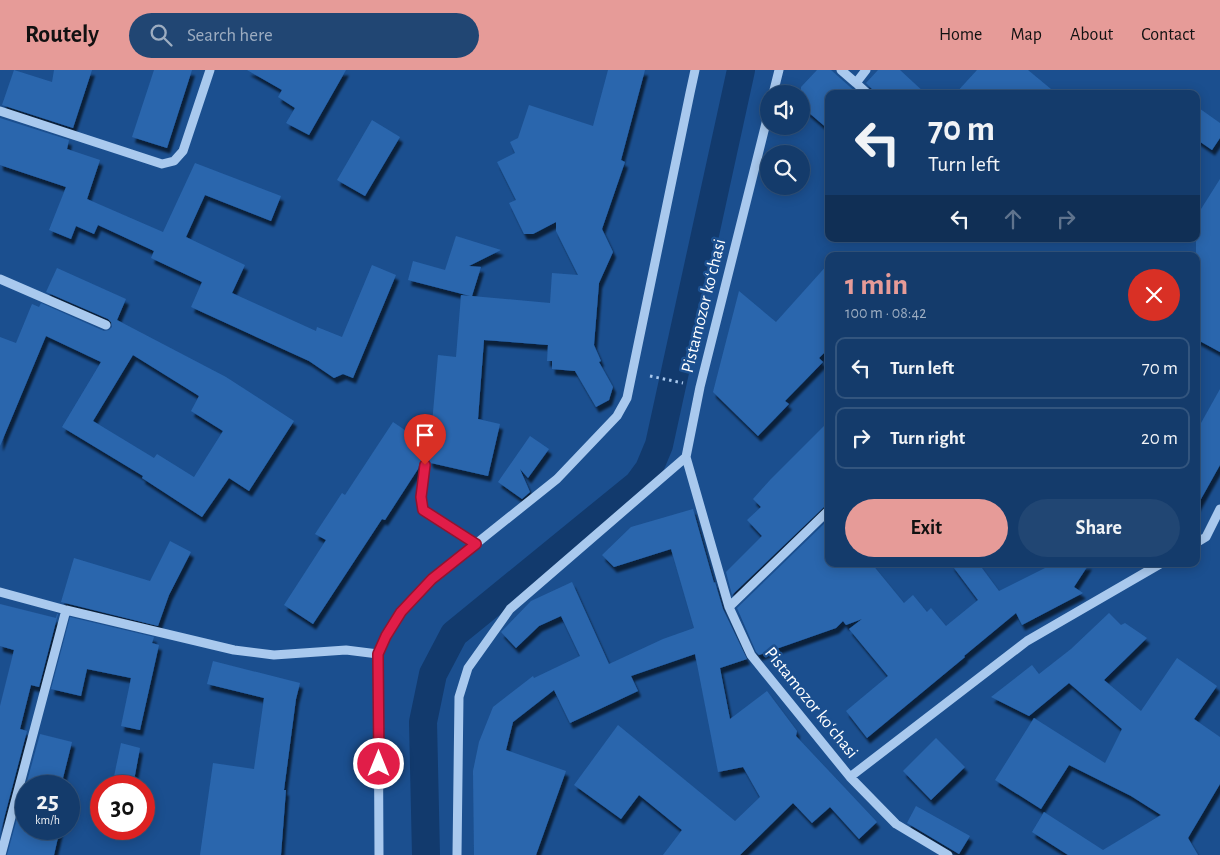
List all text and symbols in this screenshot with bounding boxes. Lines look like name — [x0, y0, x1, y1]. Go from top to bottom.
search box — [129, 13, 479, 58]
icon: search — [147, 21, 175, 49]
text: Routely — [25, 23, 99, 47]
text: Search here — [187, 26, 273, 45]
text: Home — [939, 26, 982, 44]
text: Map — [1010, 26, 1042, 44]
text: About — [1070, 26, 1113, 44]
text: Contact — [1141, 26, 1195, 44]
map controls — [760, 85, 810, 195]
button: sound — [760, 85, 810, 135]
icon: left — [845, 110, 910, 175]
text: 70 m — [928, 112, 995, 147]
button: search — [760, 145, 810, 195]
text: Turn left — [928, 153, 1000, 175]
icon: left — [946, 205, 974, 233]
icon: ahead — [999, 205, 1027, 233]
icon: right — [1052, 205, 1080, 233]
street label: Pistamozor koʻchasi — [679, 237, 729, 375]
button: close — [1128, 269, 1180, 321]
text: 1 min — [845, 270, 908, 300]
text: 100 m · 08:42 — [845, 305, 926, 321]
icon: left — [847, 354, 875, 382]
text: Turn left — [890, 359, 954, 378]
text: 70 m — [1142, 359, 1178, 378]
pin — [404, 414, 446, 465]
icon: arrive — [411, 421, 439, 449]
icon: right — [847, 424, 875, 452]
text: Turn right — [890, 429, 965, 448]
text: 20 m — [1141, 429, 1178, 448]
button: Exit — [845, 499, 1008, 557]
button: Share — [1018, 499, 1180, 557]
street label: Pistamozor koʻchasi — [761, 644, 861, 762]
position arrow — [352, 737, 404, 789]
speed limit sign: 30 — [90, 775, 155, 840]
text: 25 — [36, 789, 59, 814]
text: km/h — [35, 814, 60, 826]

